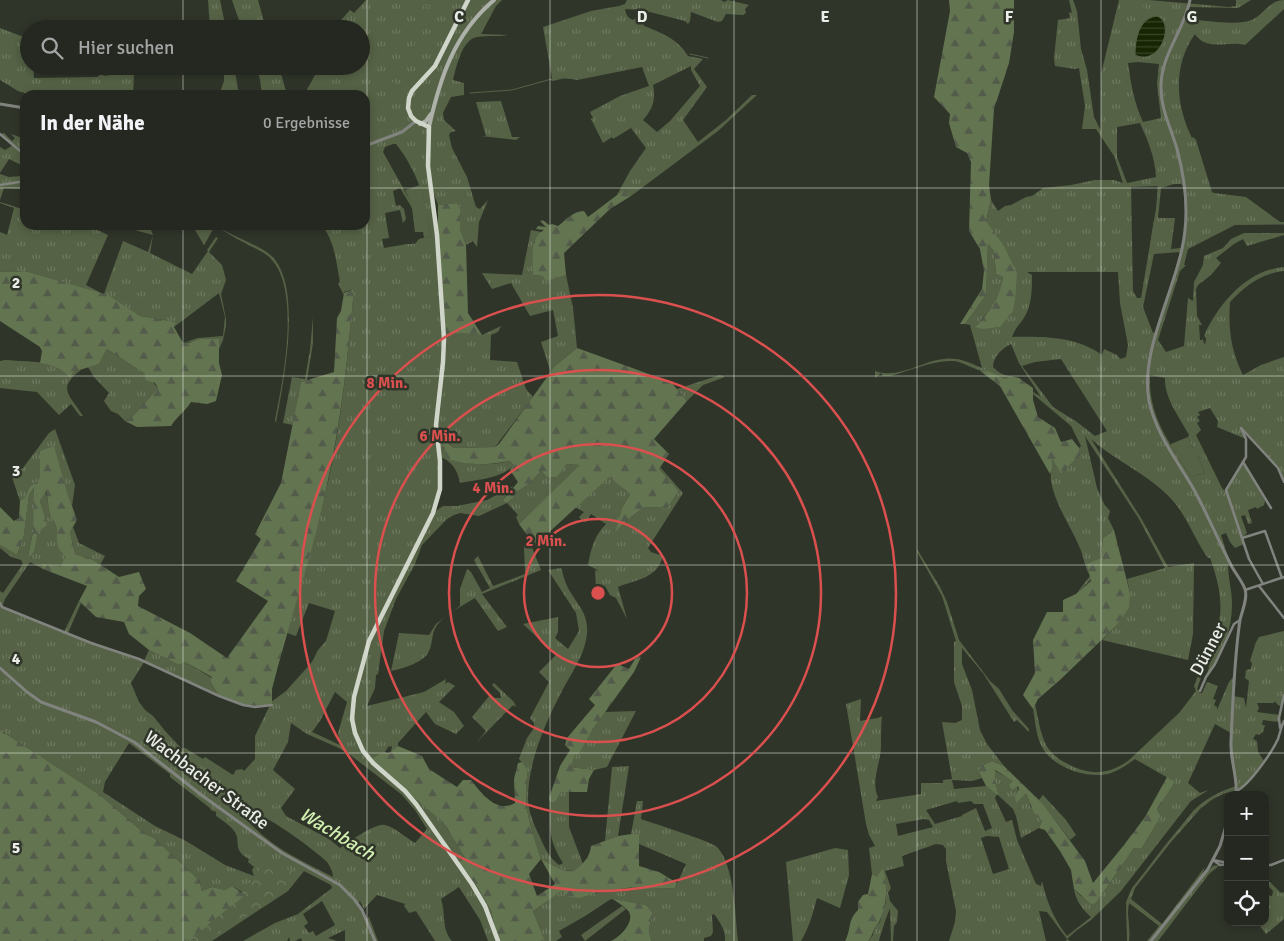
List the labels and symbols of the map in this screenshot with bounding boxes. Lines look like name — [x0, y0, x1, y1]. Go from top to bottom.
text: C — [454, 7, 464, 27]
text: D — [637, 7, 648, 27]
text: E — [820, 7, 830, 27]
text: F — [1005, 7, 1014, 27]
text: G — [1187, 7, 1197, 27]
text: 2 — [12, 273, 20, 293]
text: 8 Min. — [367, 374, 407, 392]
text: 6 Min. — [420, 427, 460, 445]
text: 3 — [12, 461, 20, 481]
text: 4 Min. — [473, 479, 513, 497]
text: 2 Min. — [526, 532, 566, 550]
centre of rings — [589, 584, 607, 602]
street label: Dünner — [1185, 618, 1231, 679]
text: 4 — [12, 649, 21, 669]
street label: Wachbacher Straße — [140, 726, 274, 834]
water label: Wachbach — [295, 802, 379, 866]
text: 5 — [12, 838, 20, 858]

